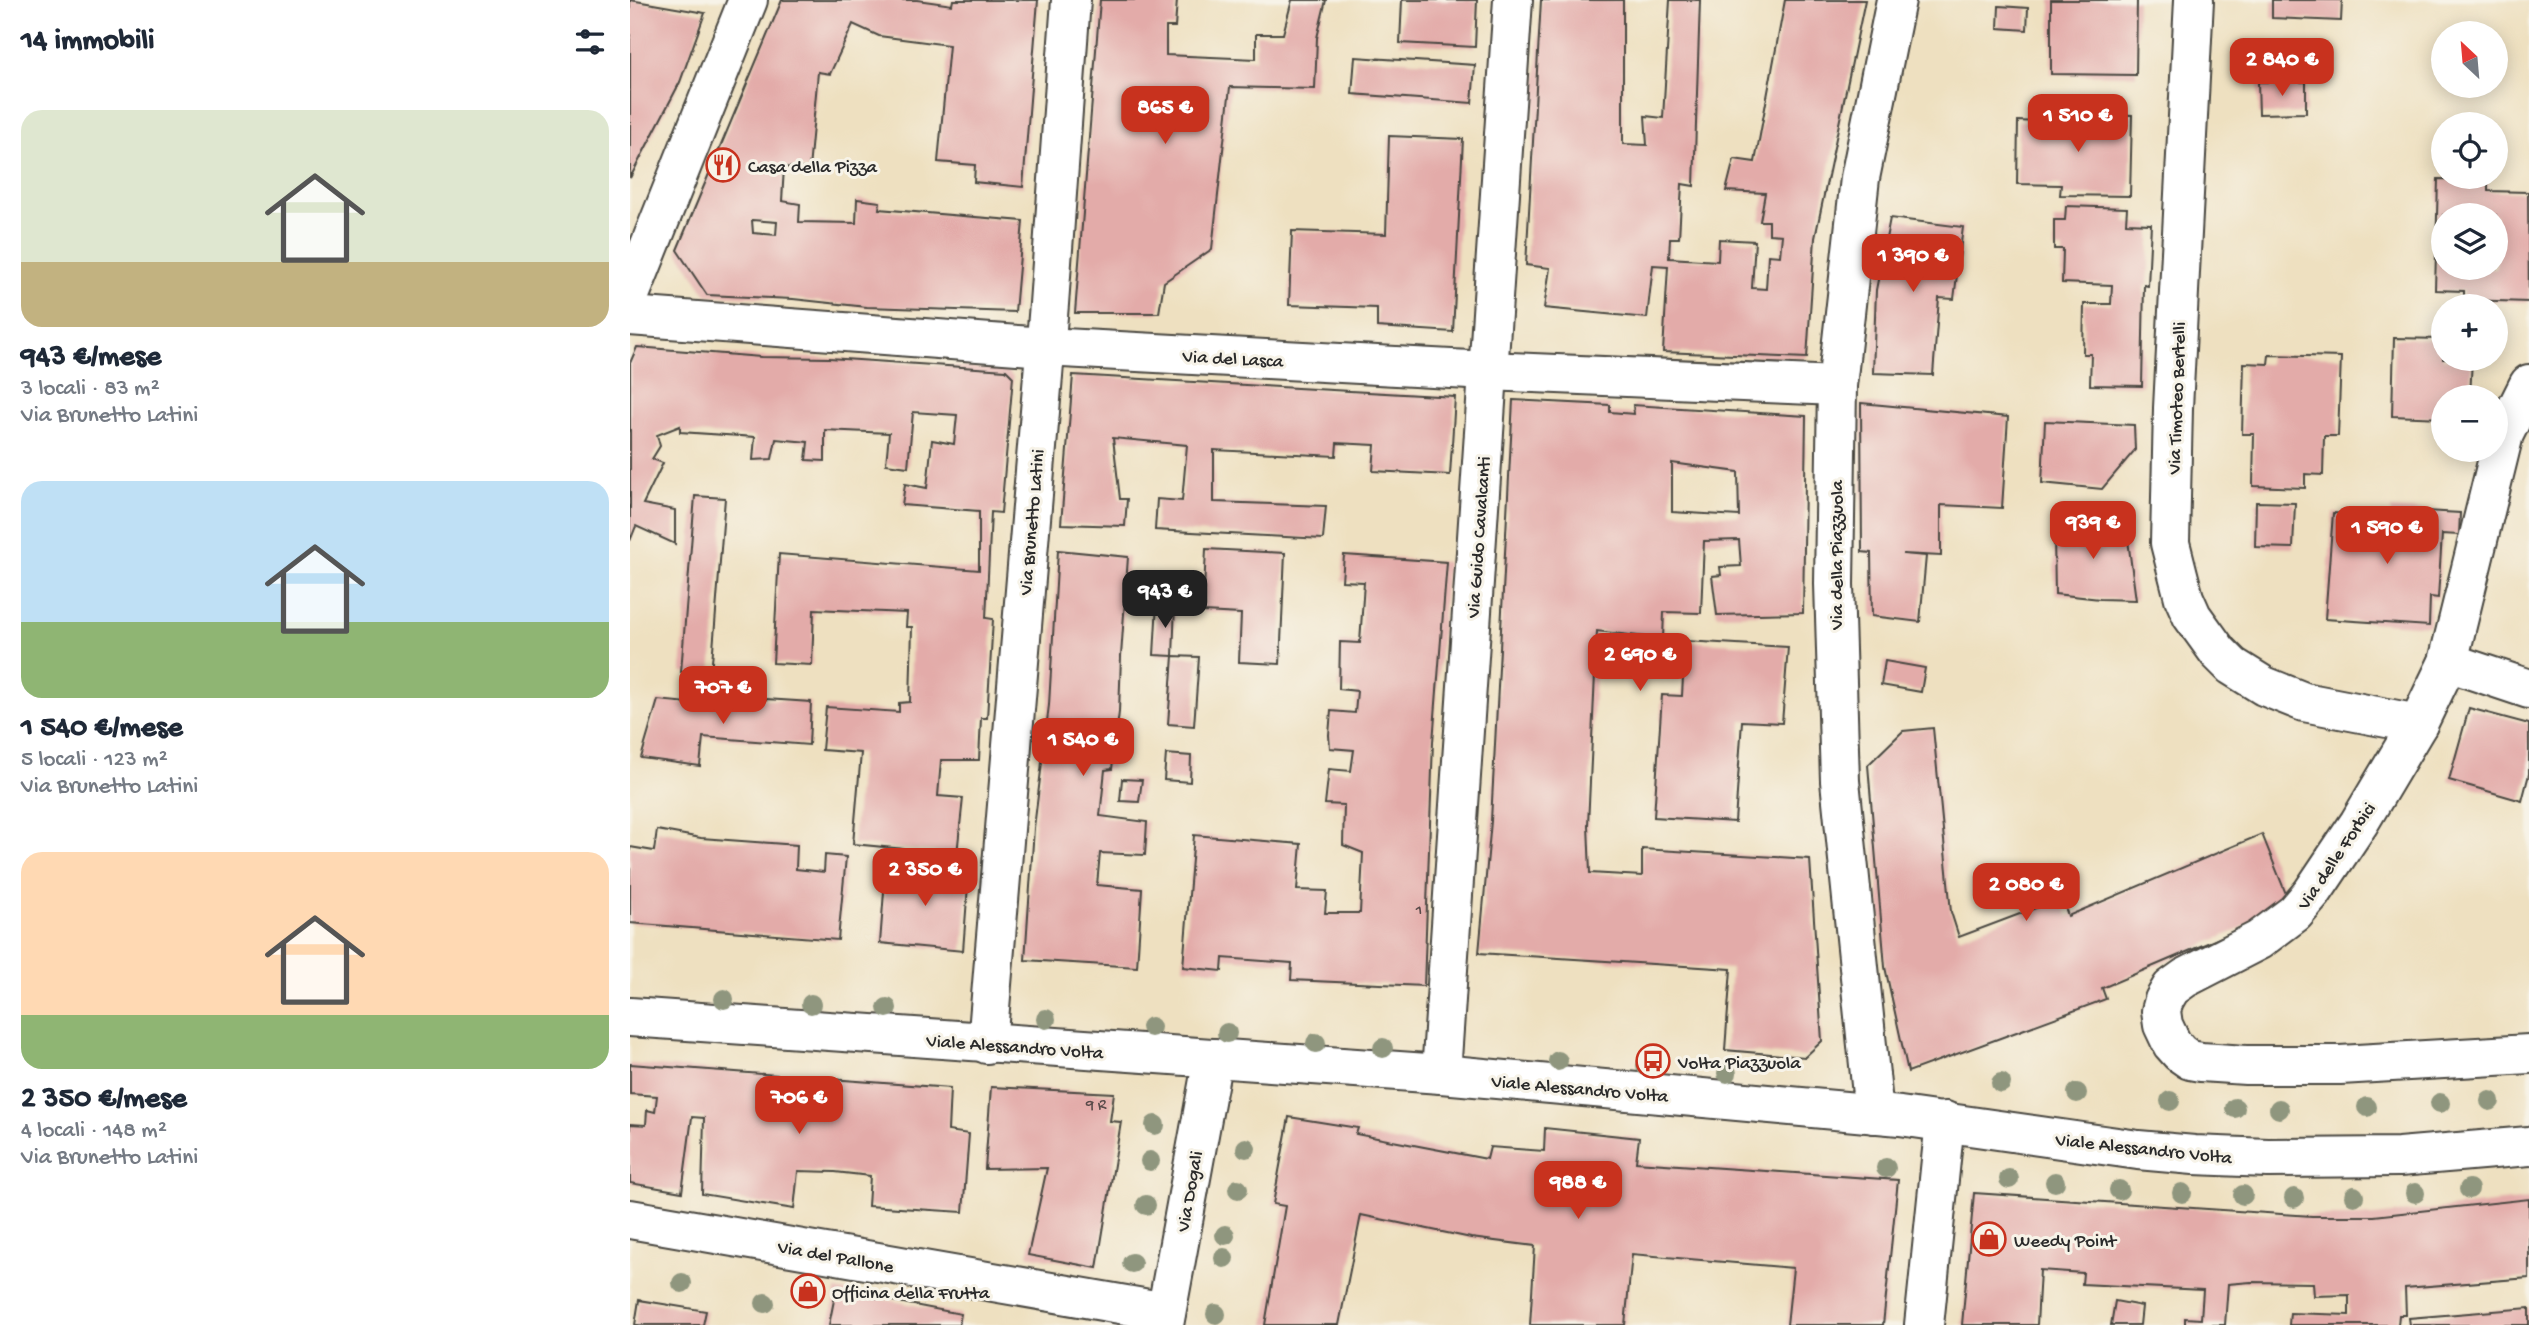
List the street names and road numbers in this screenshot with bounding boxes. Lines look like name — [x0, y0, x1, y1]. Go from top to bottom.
street label: Via Timoteo Bertelli — [2164, 321, 2193, 476]
street label: Via del Lasca — [1181, 346, 1285, 375]
street label: Via Brunetto Latini — [1016, 448, 1051, 597]
street label: Via Guido Cavalcanti — [1463, 456, 1498, 620]
street label: Via della Piazzuola — [1827, 479, 1850, 631]
street label: Via delle Forbici — [2293, 799, 2382, 916]
street label: Viale Alessandro Volta — [924, 1031, 1106, 1066]
street label: Viale Alessandro Volta — [1489, 1071, 1671, 1110]
street label: Viale Alessandro Volta — [2053, 1130, 2235, 1171]
street label: Via Dogali — [1173, 1149, 1210, 1235]
street label: Via del Pallone — [775, 1237, 895, 1280]

